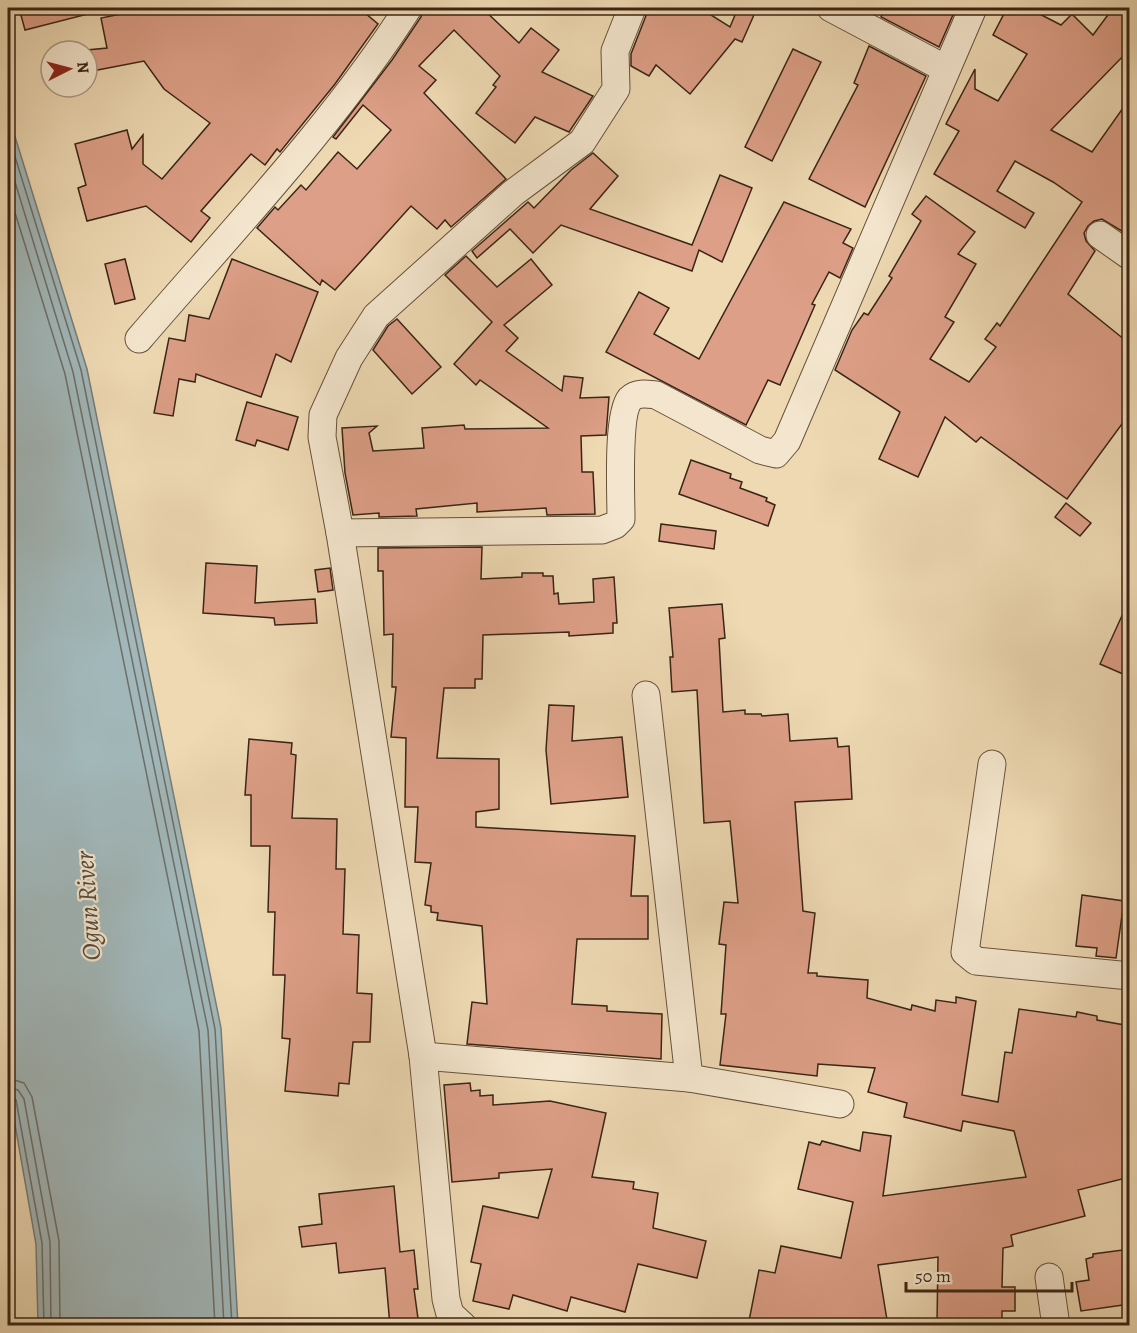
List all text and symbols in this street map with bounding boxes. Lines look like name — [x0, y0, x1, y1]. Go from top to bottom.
north arrow — [39, 39, 99, 99]
text: N — [71, 61, 95, 75]
water label: Ogun River — [67, 849, 109, 962]
scale bar — [906, 1255, 1072, 1293]
text: 50 m — [915, 1264, 951, 1288]

